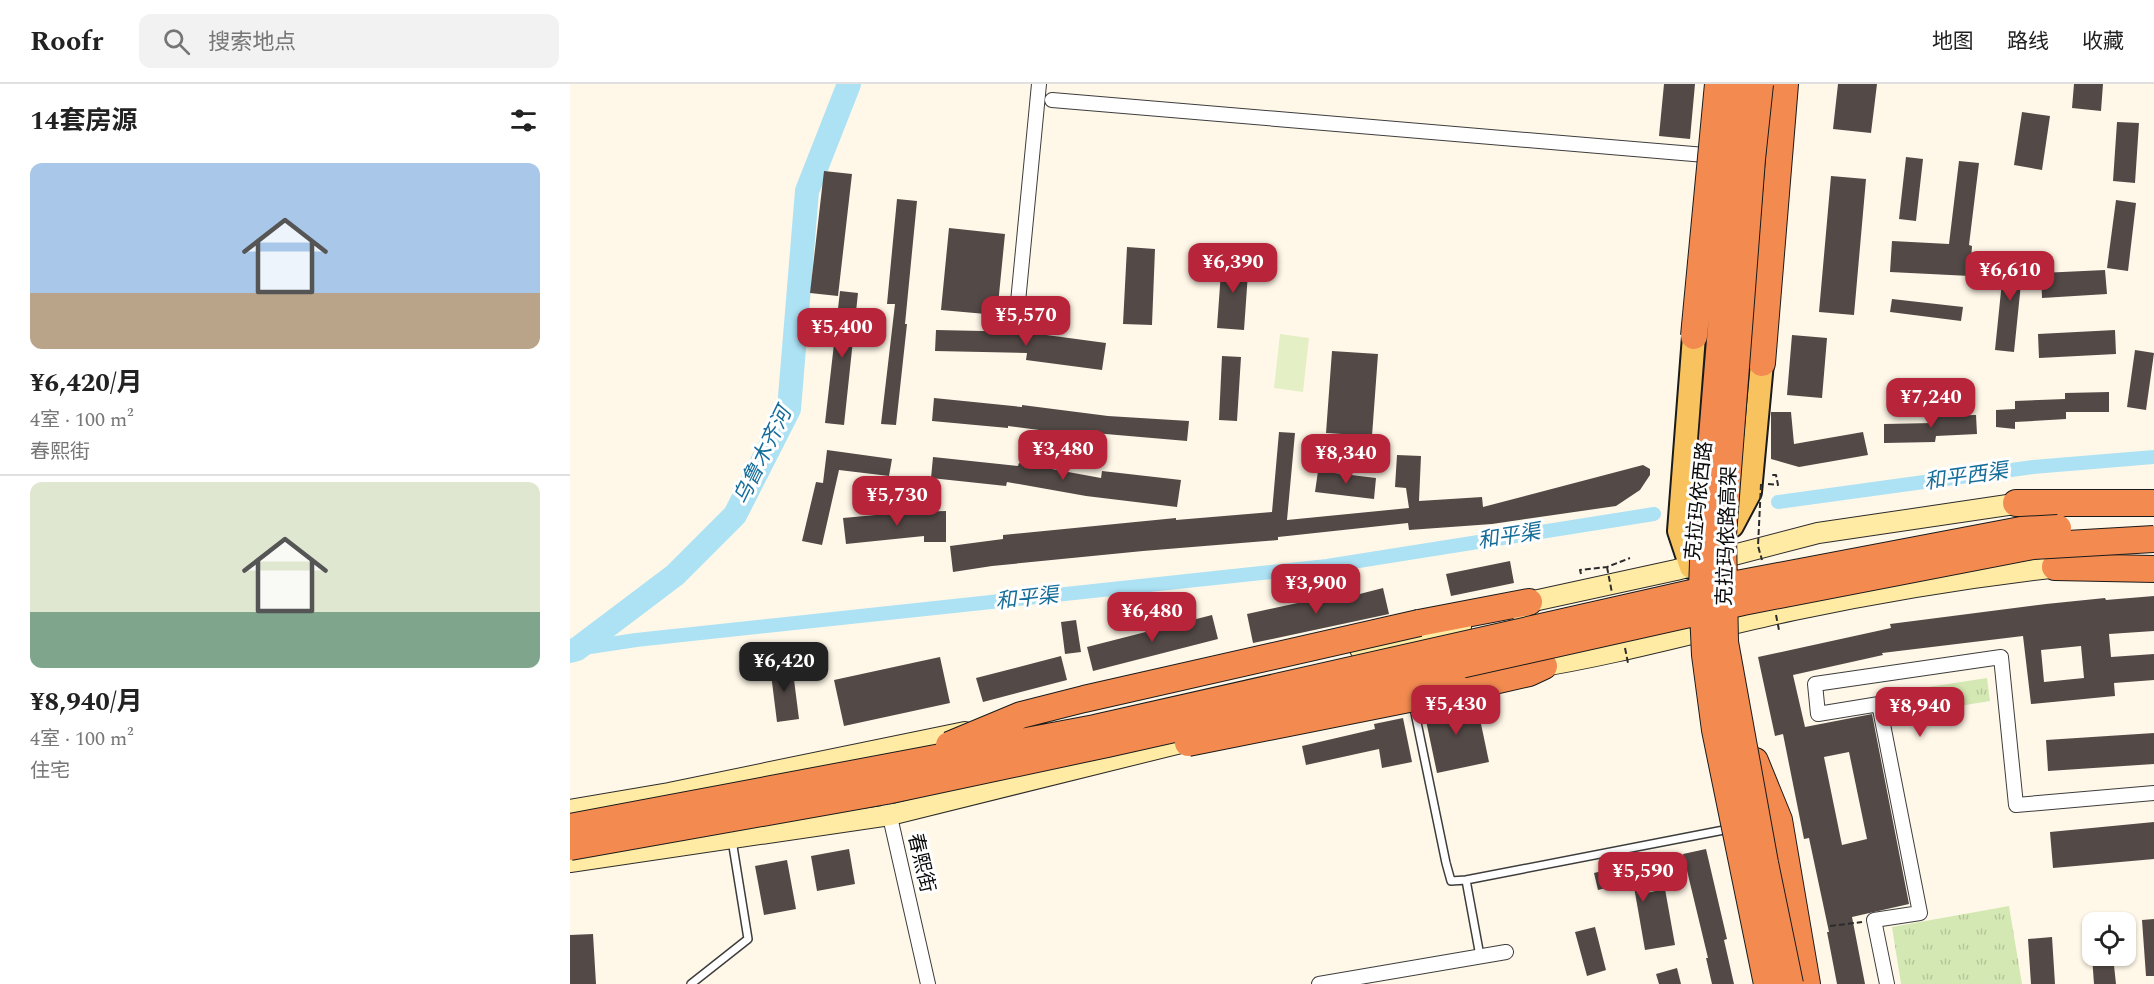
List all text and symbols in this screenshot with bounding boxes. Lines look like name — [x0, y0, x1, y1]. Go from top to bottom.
search box — [139, 14, 559, 68]
text: Roofr — [30, 20, 103, 63]
icon: search — [160, 25, 193, 58]
text: 搜索地点 — [208, 26, 296, 59]
text: 地图 — [1932, 26, 1974, 58]
text: 路线 — [2007, 26, 2049, 58]
text: 收藏 — [2082, 26, 2124, 58]
text: 14套房源 — [30, 101, 137, 141]
icon: filters — [507, 104, 540, 137]
icon: home — [231, 202, 339, 310]
pin: ¥6,390 — [1184, 243, 1282, 294]
text: ¥6,390 — [1202, 247, 1264, 277]
pin: ¥6,610 — [1961, 251, 2059, 302]
text: ¥6,610 — [1979, 255, 2041, 285]
pin: ¥5,570 — [977, 296, 1075, 347]
text: ¥5,570 — [995, 300, 1057, 330]
pin: ¥5,400 — [793, 308, 891, 359]
text: ¥5,400 — [811, 312, 873, 342]
text: ¥6,420/月 — [30, 363, 142, 403]
pin: ¥7,240 — [1882, 378, 1980, 429]
text: ¥7,240 — [1900, 382, 1962, 412]
water label: 乌鲁木齐河 — [726, 398, 802, 510]
text: 4室 · 100 m² — [30, 405, 134, 435]
pin: ¥3,480 — [1014, 430, 1112, 481]
text: ¥3,480 — [1032, 434, 1094, 464]
pin: ¥8,340 — [1297, 434, 1395, 485]
text: 春熙街 — [30, 437, 90, 467]
text: ¥8,340 — [1315, 438, 1377, 468]
street label: 克拉玛依西路 — [1678, 440, 1720, 562]
water label: 和平西渠 — [1922, 455, 2013, 499]
street label: 克拉玛依路高架 — [1710, 466, 1744, 606]
pin: ¥5,730 — [848, 476, 946, 527]
text: ¥5,730 — [866, 480, 928, 510]
water label: 和平渠 — [1475, 516, 1546, 558]
icon: home — [231, 521, 339, 629]
pin: ¥3,900 — [1267, 564, 1365, 615]
text: ¥3,900 — [1285, 568, 1347, 598]
water label: 和平渠 — [994, 579, 1063, 618]
pin: ¥6,480 — [1103, 592, 1201, 643]
text: ¥6,480 — [1121, 596, 1183, 626]
pin: ¥6,420 — [735, 642, 833, 693]
text: ¥6,420 — [753, 646, 815, 676]
text: ¥8,940/月 — [30, 682, 142, 722]
pin: ¥5,430 — [1407, 685, 1505, 736]
pin: ¥8,940 — [1871, 687, 1969, 738]
text: ¥5,430 — [1425, 689, 1487, 719]
text: ¥8,940 — [1889, 691, 1951, 721]
text: 4室 · 100 m² — [30, 724, 134, 754]
text: 住宅 — [30, 756, 70, 786]
street label: 春熙街 — [900, 830, 942, 896]
pin: ¥5,590 — [1594, 852, 1692, 903]
text: ¥5,590 — [1612, 856, 1674, 886]
map controls — [2082, 912, 2136, 966]
button: locate — [2082, 912, 2136, 966]

